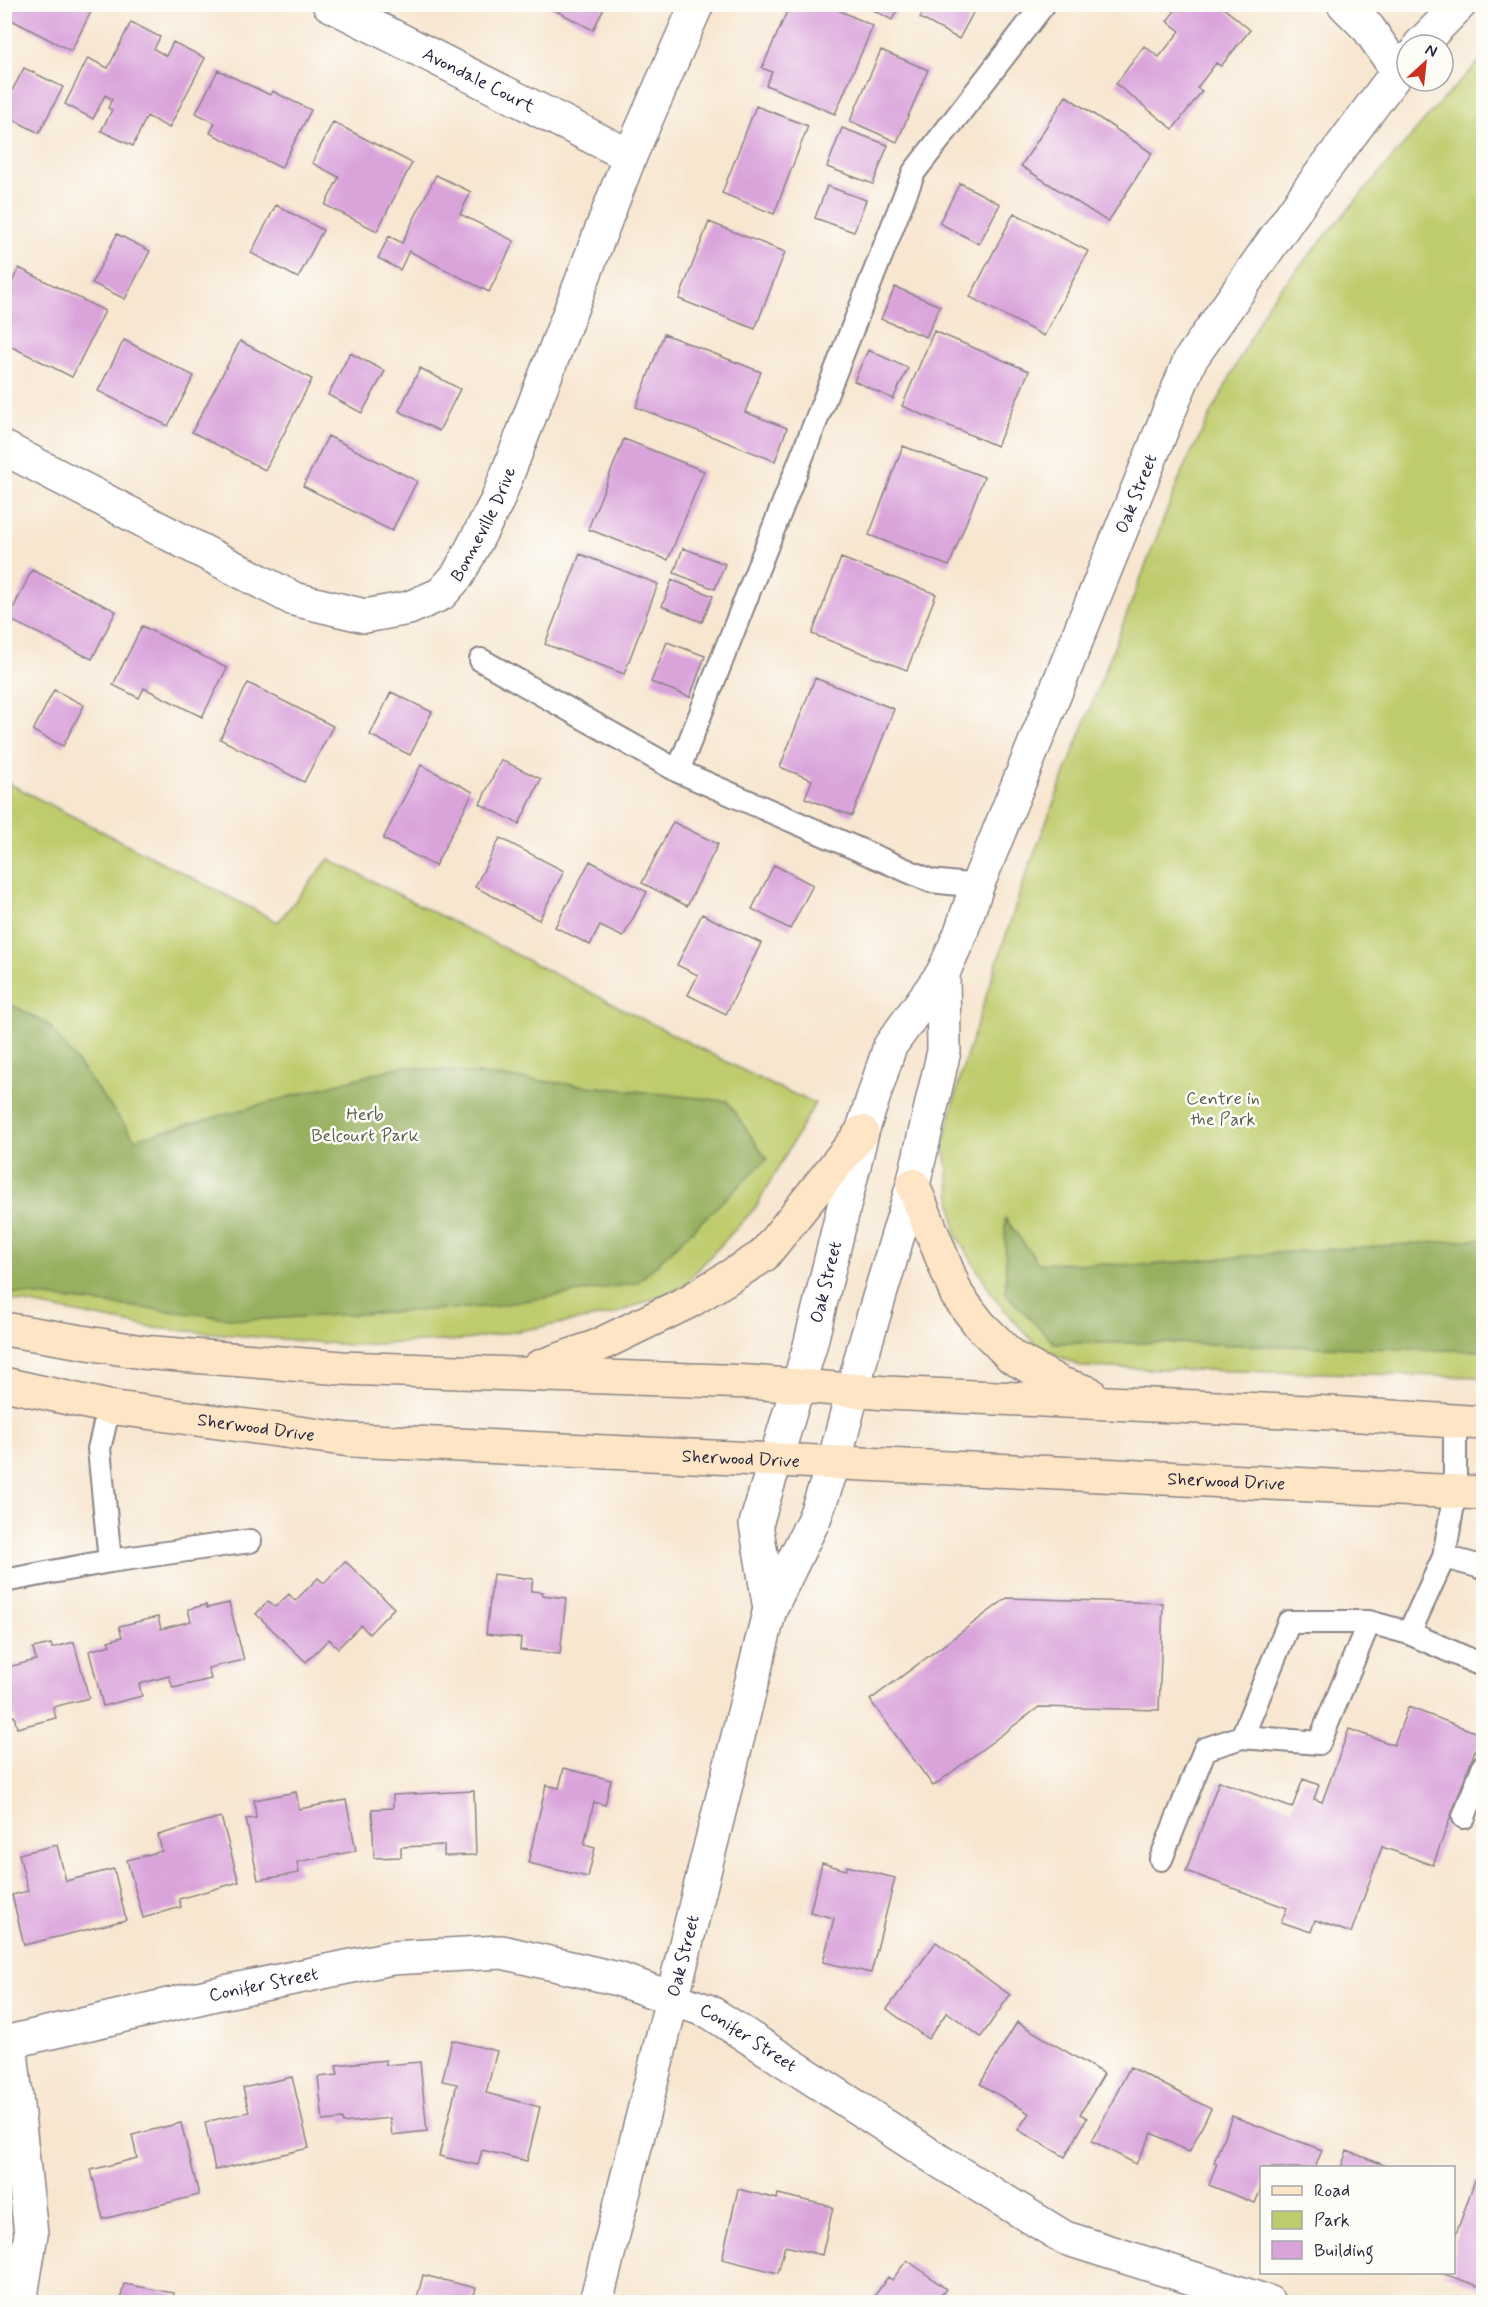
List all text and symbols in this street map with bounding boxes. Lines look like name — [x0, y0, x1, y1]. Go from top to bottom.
north arrow — [1395, 33, 1455, 93]
text: N — [1422, 39, 1441, 63]
street label: Avondale Court — [418, 42, 539, 119]
street label: Oak Street — [1110, 450, 1164, 537]
street label: Bonneville Drive — [446, 464, 522, 588]
park label: Centre in the Park — [1186, 1087, 1260, 1132]
park label: Herb Belcourt Park — [311, 1103, 419, 1148]
street label: Oak Street — [805, 1239, 848, 1326]
street label: Sherwood Drive — [196, 1408, 316, 1448]
street label: Sherwood Drive — [681, 1445, 800, 1474]
street label: Sherwood Drive — [1167, 1467, 1286, 1497]
street label: Oak Street — [662, 1912, 706, 1999]
street label: Conifer Street — [207, 1962, 321, 2008]
street label: Conifer Street — [696, 1998, 801, 2078]
legend — [1260, 2166, 1455, 2274]
text: Road — [1314, 2179, 1350, 2203]
text: Park — [1314, 2209, 1350, 2233]
text: Building — [1314, 2239, 1374, 2265]

